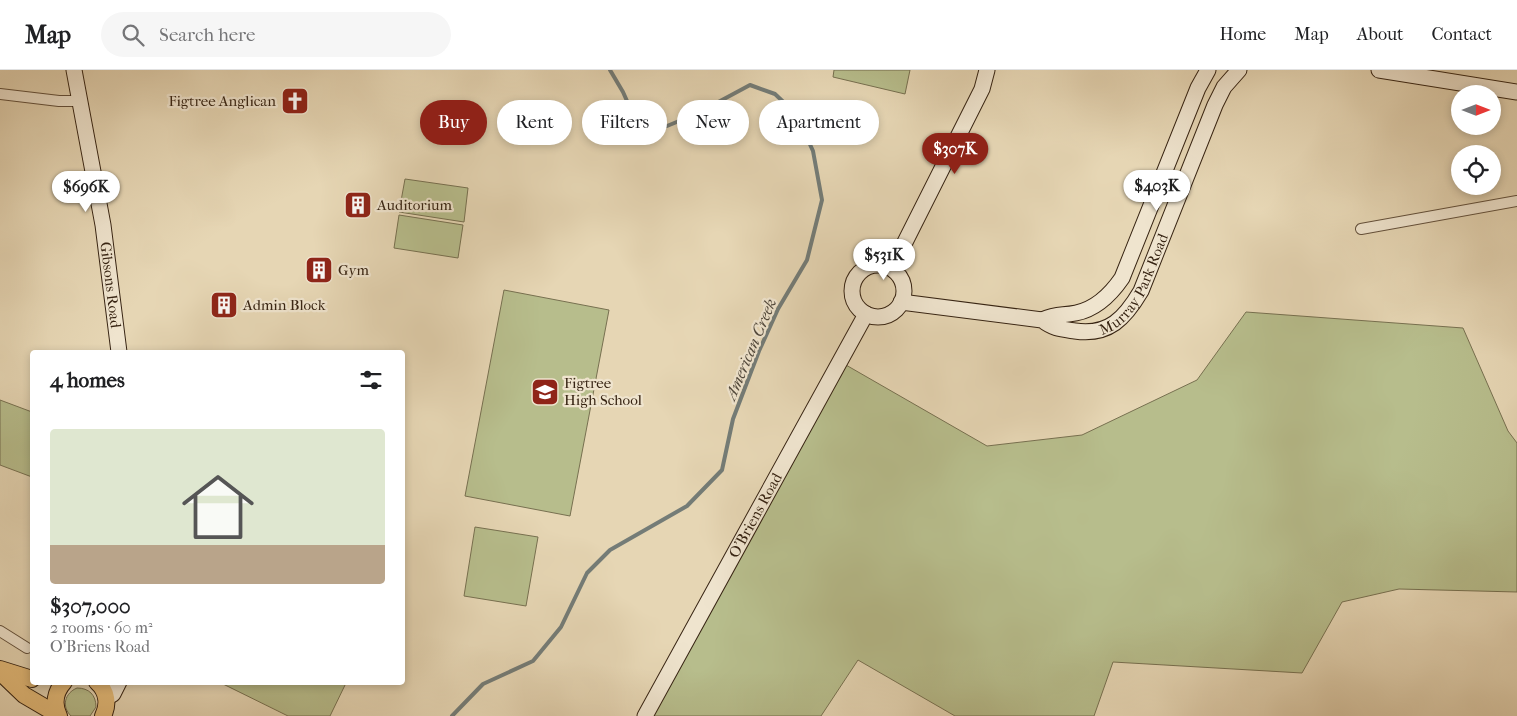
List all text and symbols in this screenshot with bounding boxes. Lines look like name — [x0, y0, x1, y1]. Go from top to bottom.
search box — [101, 12, 451, 57]
text: Map — [25, 21, 71, 49]
icon: search — [119, 21, 147, 49]
text: Search here — [159, 24, 255, 46]
text: Home — [1219, 24, 1266, 45]
text: Map — [1294, 24, 1329, 45]
text: About — [1357, 24, 1403, 45]
text: Contact — [1431, 24, 1492, 45]
north arrow — [1451, 85, 1501, 135]
map controls — [1451, 85, 1501, 195]
church icon: Figtree Anglican — [280, 86, 310, 116]
place label: Figtree Anglican — [168, 92, 276, 110]
chip: Buy — [420, 100, 487, 145]
chip: Rent — [497, 100, 572, 145]
chip: Filters — [582, 100, 667, 145]
chip: New — [677, 100, 749, 145]
chip: Apartment — [759, 100, 879, 145]
pin: $307K — [920, 132, 990, 175]
text: $307K — [933, 139, 977, 158]
button: locate — [1451, 145, 1501, 195]
pin: $696K — [51, 170, 121, 213]
pin: $403K — [1122, 170, 1192, 212]
text: $403K — [1134, 176, 1180, 195]
text: $696K — [63, 177, 109, 196]
building icon: Auditorium — [343, 190, 373, 220]
place label: Auditorium — [376, 196, 453, 214]
street label: Murray Park Road — [1096, 230, 1172, 339]
pin: $531K — [849, 238, 919, 281]
street label: Gibsons Road — [96, 241, 125, 330]
text: $531K — [864, 245, 904, 264]
building icon: Gym — [304, 255, 334, 285]
place label: Gym — [338, 261, 369, 279]
building icon: Admin Block — [209, 290, 239, 320]
place label: Admin Block — [242, 296, 326, 314]
water label: American Creek — [720, 296, 780, 405]
icon: filters — [357, 366, 385, 394]
text: 4 homes — [50, 368, 125, 392]
place label: Figtree High School — [564, 374, 642, 409]
school or university icon: Figtree High School — [530, 377, 560, 407]
icon: home — [173, 462, 263, 552]
street label: O'Briens Road — [725, 469, 786, 561]
text: $307,000 — [50, 594, 131, 618]
text: 2 rooms · 60 m² — [50, 618, 153, 637]
text: O'Briens Road — [50, 637, 150, 656]

